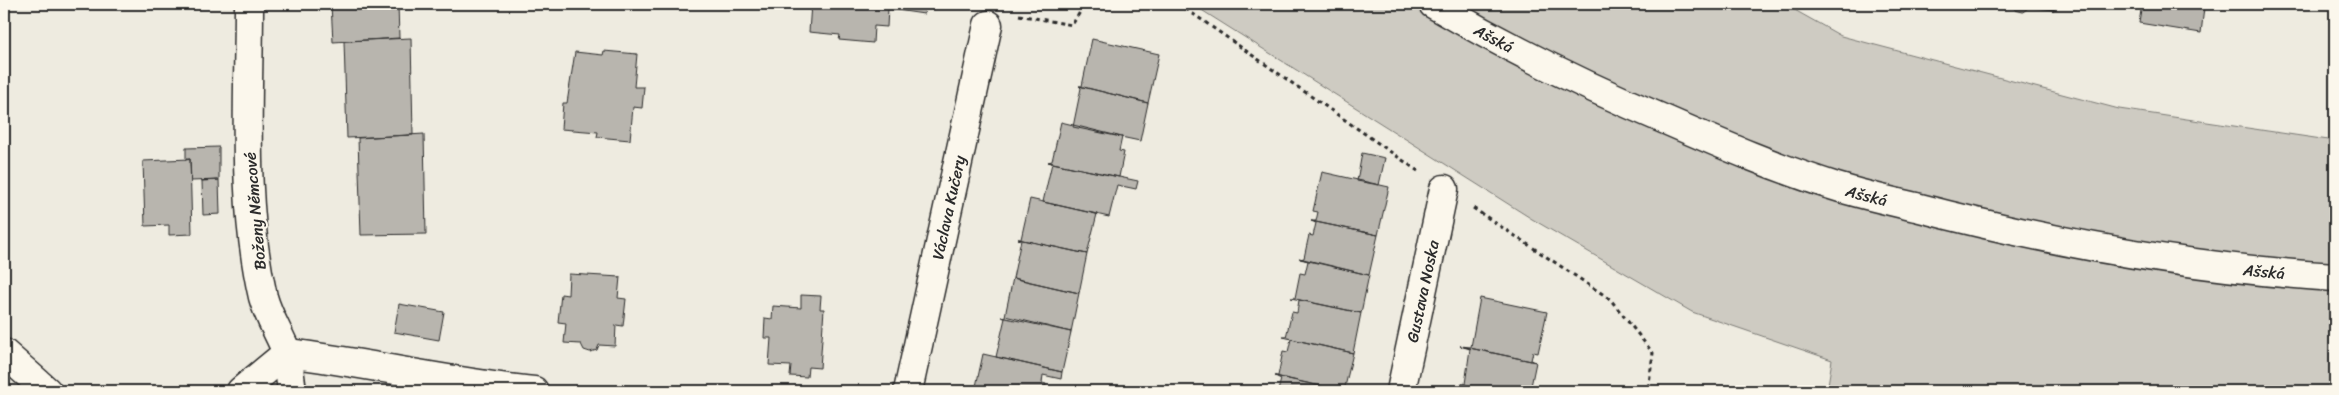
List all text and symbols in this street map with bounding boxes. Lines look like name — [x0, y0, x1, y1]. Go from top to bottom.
street label: Ašská — [1468, 15, 1519, 61]
street label: Boženy Němcové — [235, 151, 275, 271]
street label: Václava Kučery — [923, 152, 974, 262]
street label: Ašská — [1842, 176, 1890, 214]
street label: Gustava Noska — [1397, 237, 1447, 345]
street label: Ašská — [2241, 254, 2286, 288]

